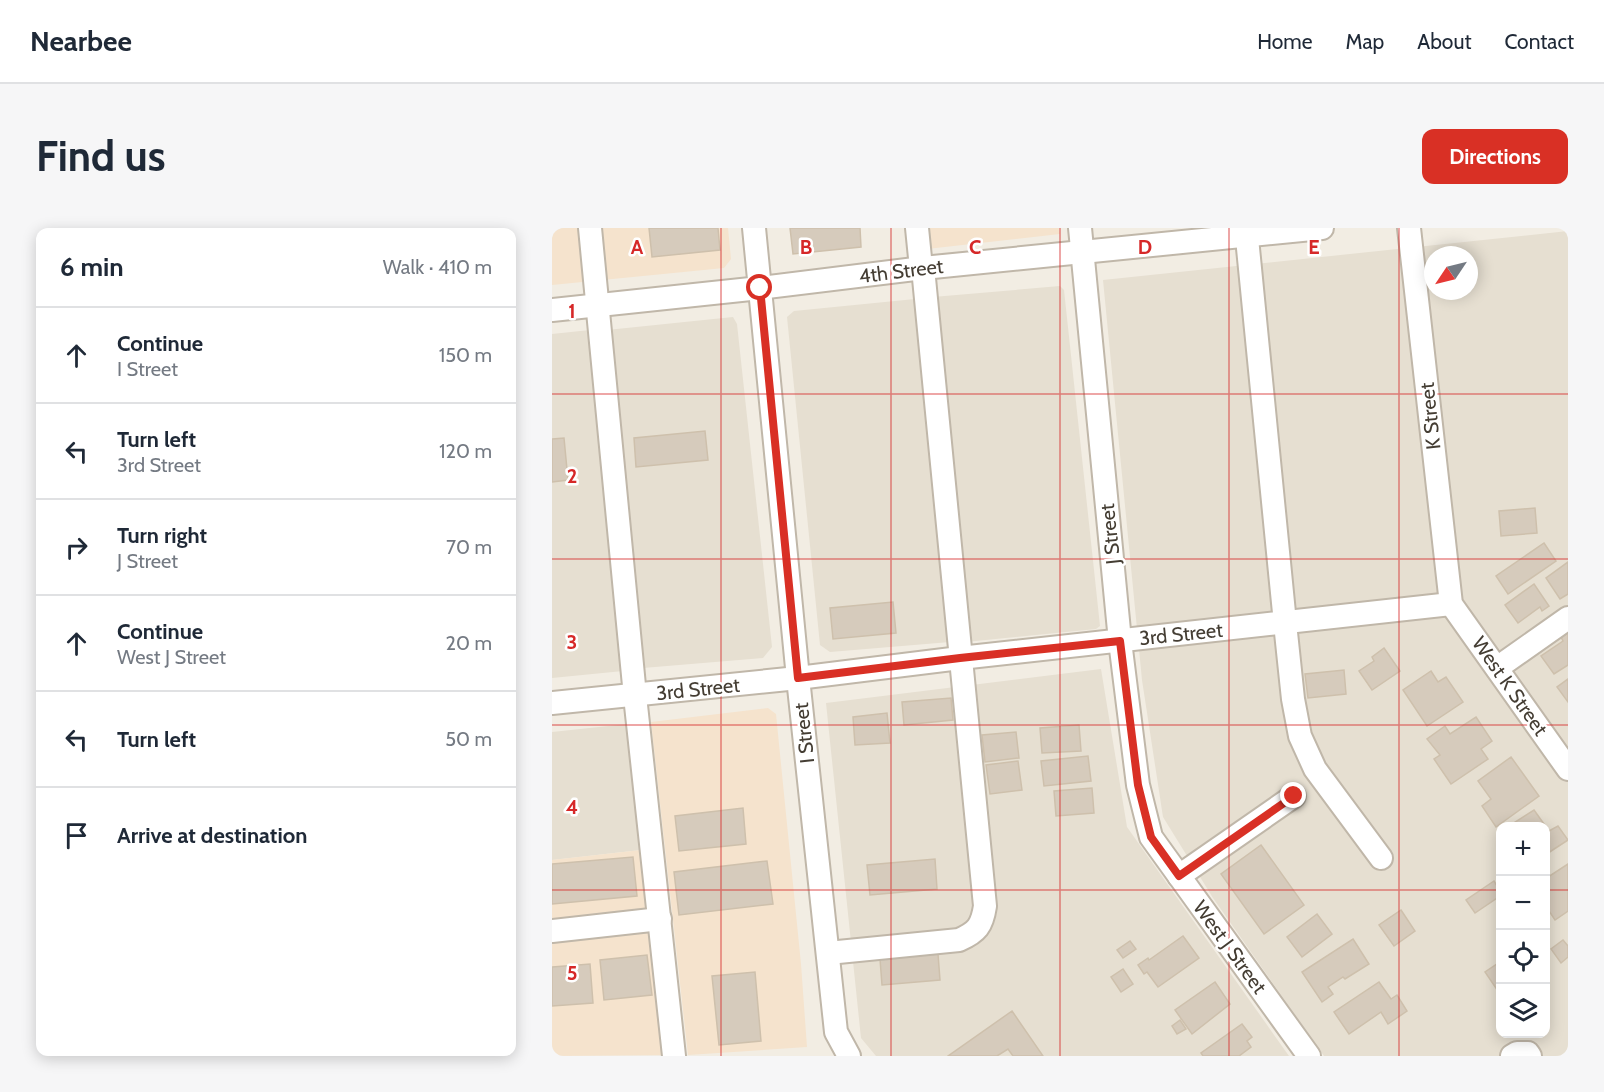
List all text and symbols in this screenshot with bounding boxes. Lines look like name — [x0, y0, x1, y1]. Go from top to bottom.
text: Nearbee — [30, 24, 132, 58]
text: Home — [1257, 29, 1313, 54]
text: Map — [1346, 29, 1384, 54]
text: About — [1417, 29, 1471, 54]
text: Contact — [1504, 29, 1574, 54]
button: Directions — [1422, 129, 1568, 184]
text: Find us — [36, 130, 165, 182]
text: A — [631, 235, 644, 259]
text: B — [800, 235, 812, 259]
text: C — [969, 235, 981, 259]
text: D — [1138, 235, 1152, 259]
text: E — [1308, 235, 1320, 259]
north arrow — [1424, 246, 1478, 300]
text: 6 min — [60, 251, 124, 283]
street label: 4th Street — [857, 254, 945, 288]
text: Walk · 410 m — [383, 255, 492, 279]
route start — [746, 274, 772, 300]
text: 1 — [568, 299, 576, 323]
text: Continue — [117, 330, 203, 357]
icon: ahead — [60, 339, 93, 372]
text: 150 m — [439, 343, 492, 367]
text: I Street — [117, 357, 178, 381]
street label: K Street — [1415, 381, 1445, 451]
text: Turn left — [117, 426, 196, 453]
icon: left — [60, 435, 93, 468]
text: 120 m — [439, 439, 492, 463]
text: 3rd Street — [117, 453, 201, 477]
text: 2 — [567, 464, 577, 488]
street label: J Street — [1095, 502, 1125, 567]
text: Turn right — [117, 522, 207, 549]
icon: right — [60, 531, 93, 564]
text: 70 m — [446, 535, 492, 559]
text: J Street — [117, 549, 178, 573]
text: Continue — [117, 618, 203, 645]
street label: 3rd Street — [1138, 618, 1224, 650]
icon: ahead — [60, 627, 93, 660]
text: 3 — [567, 630, 577, 654]
text: 20 m — [446, 631, 492, 655]
street label: West K Street — [1467, 632, 1553, 740]
text: West J Street — [117, 645, 226, 669]
street label: 3rd Street — [655, 673, 741, 705]
street label: I Street — [789, 701, 819, 765]
icon: left — [60, 723, 93, 756]
text: Turn left — [117, 726, 196, 753]
text: 50 m — [445, 727, 492, 751]
route end — [1280, 782, 1306, 808]
text: 4 — [566, 795, 578, 819]
icon: arrive — [60, 819, 93, 852]
text: Arrive at destination — [117, 822, 307, 849]
map controls — [1496, 822, 1550, 1038]
button: + — [1496, 822, 1550, 876]
button: − — [1496, 876, 1550, 930]
street label: West J Street — [1188, 896, 1272, 998]
button: locate — [1496, 930, 1550, 984]
text: 5 — [567, 961, 577, 985]
button: layers — [1496, 984, 1550, 1038]

